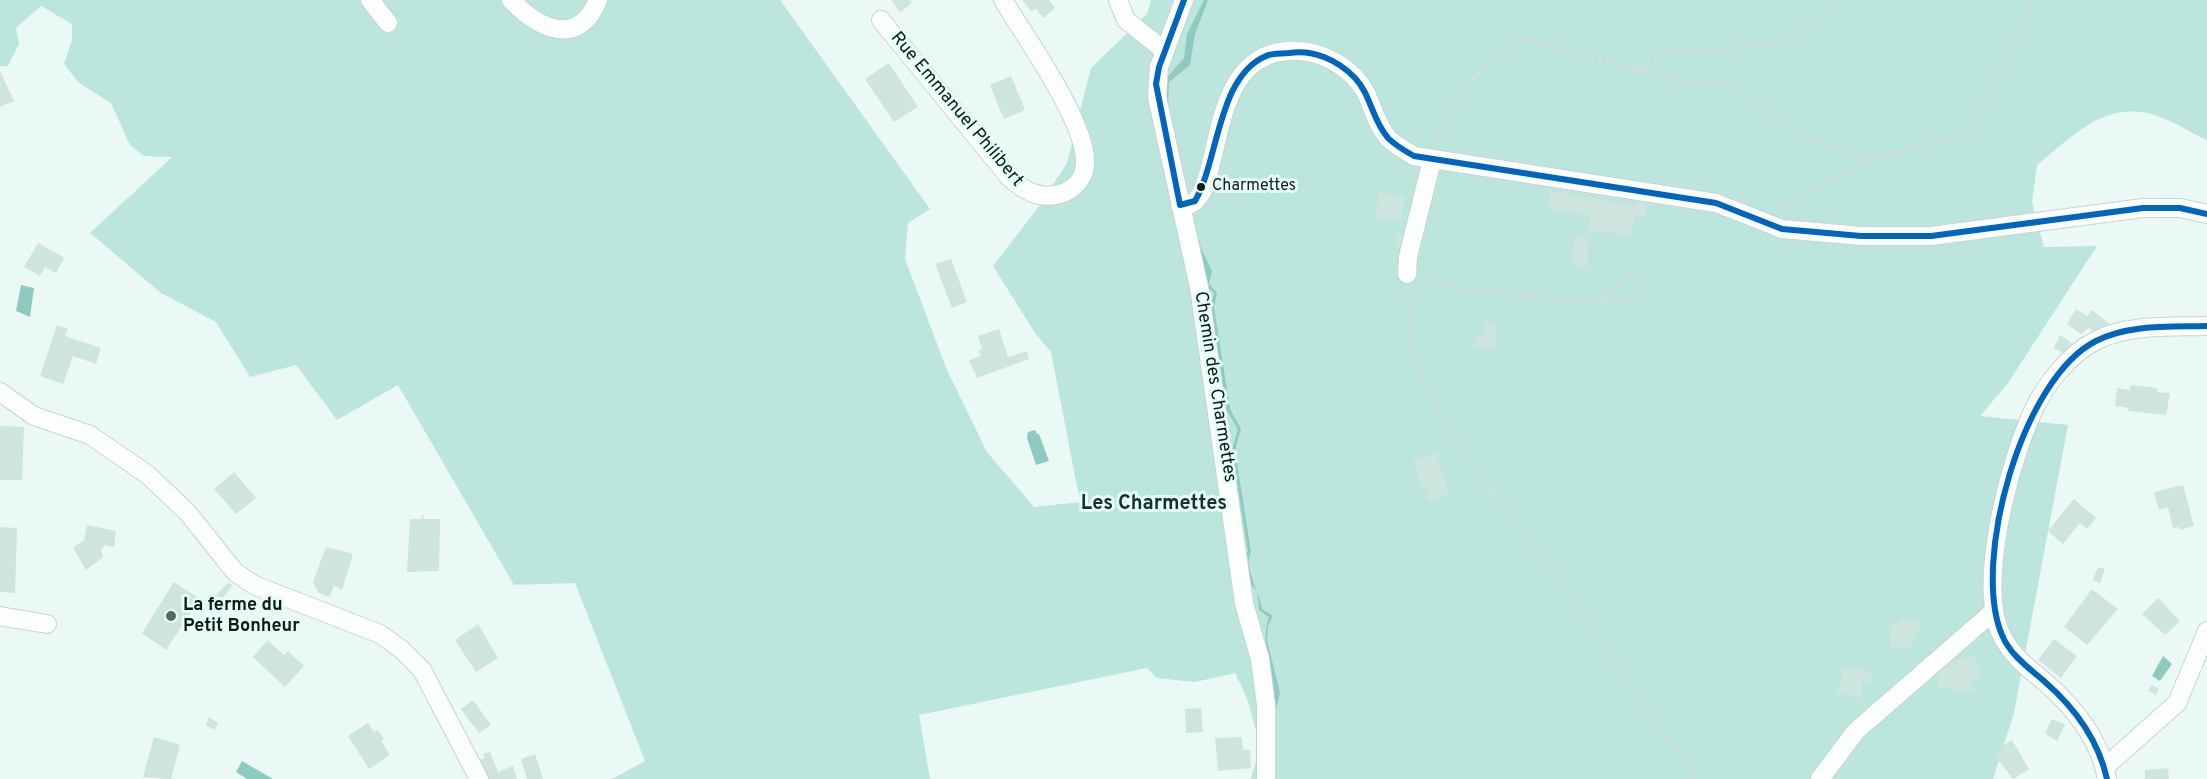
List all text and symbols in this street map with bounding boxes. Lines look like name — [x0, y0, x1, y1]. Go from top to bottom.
street label: Rue Emmanuel Philibert — [885, 28, 1027, 192]
place label: Charmettes — [1212, 177, 1296, 197]
marker: Charmettes — [1195, 181, 1207, 193]
street label: Chemin des Charmettes — [1188, 290, 1240, 484]
district label: Les Charmettes — [1081, 493, 1227, 517]
place label: La ferme du Petit Bonheur — [183, 595, 300, 638]
marker: La ferme du Petit Bonheur — [164, 609, 178, 623]

